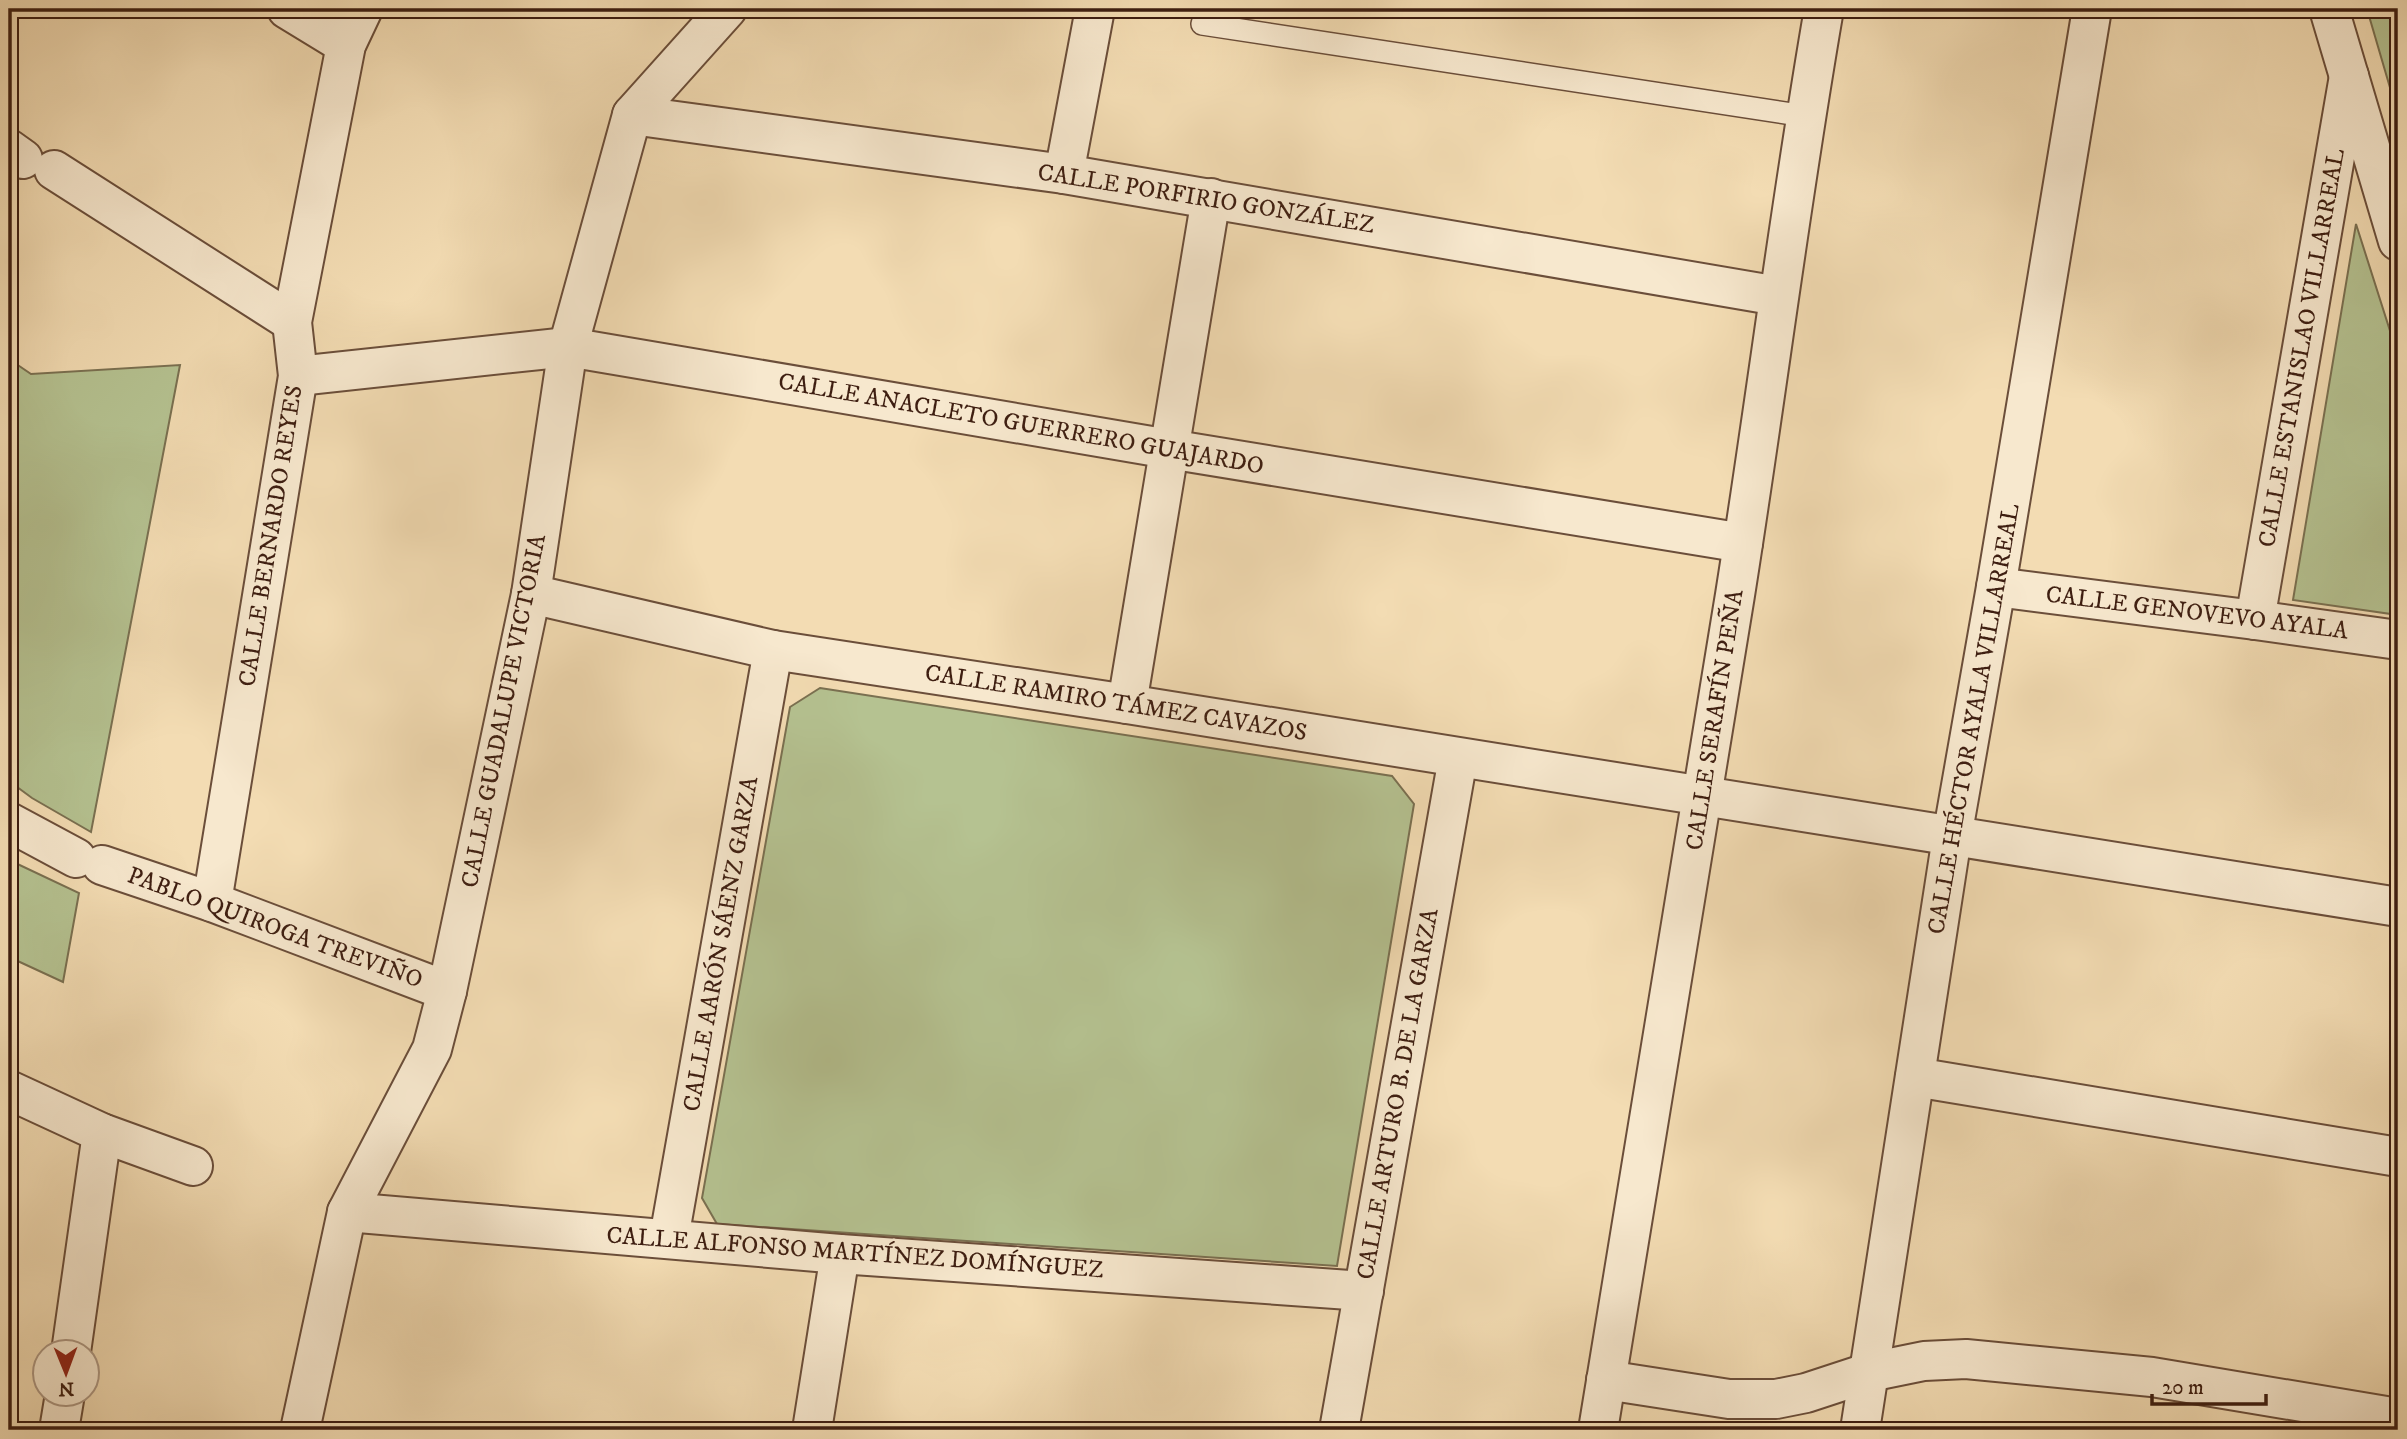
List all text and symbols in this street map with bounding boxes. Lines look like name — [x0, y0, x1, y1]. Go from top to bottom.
street label: CALLE ESTANISLAO VILLARREAL — [2252, 146, 2352, 550]
street label: CALLE PORFIRIO GONZÁLEZ — [1035, 157, 1377, 240]
street label: CALLE ANACLETO GUERRERO GUAJARDO — [776, 366, 1266, 482]
street label: CALLE BERNARDO REYES — [232, 383, 310, 689]
street label: CALLE HÉCTOR AYALA VILLARREAL — [1921, 501, 2027, 937]
street label: CALLE GUADALUPE VICTORIA — [455, 531, 553, 890]
street label: CALLE GENOVEVO AYALA — [2044, 580, 2351, 647]
street label: CALLE SERAFÍN PEÑA — [1679, 587, 1751, 853]
street label: CALLE RAMIRO TÁMEZ CAVAZOS — [923, 657, 1309, 748]
street label: CALLE AARÓN SÁENZ GARZA — [676, 773, 765, 1114]
street label: PABLO QUIROGA TREVIÑO — [123, 860, 427, 995]
street label: CALLE ARTURO B. DE LA GARZA — [1351, 905, 1446, 1282]
street label: CALLE ALFONSO MARTÍNEZ DOMÍNGUEZ — [605, 1220, 1105, 1285]
north arrow — [32, 1338, 102, 1408]
scale bar — [2152, 1362, 2265, 1406]
text: 20 m — [2162, 1375, 2204, 1401]
text: N — [58, 1377, 74, 1400]

